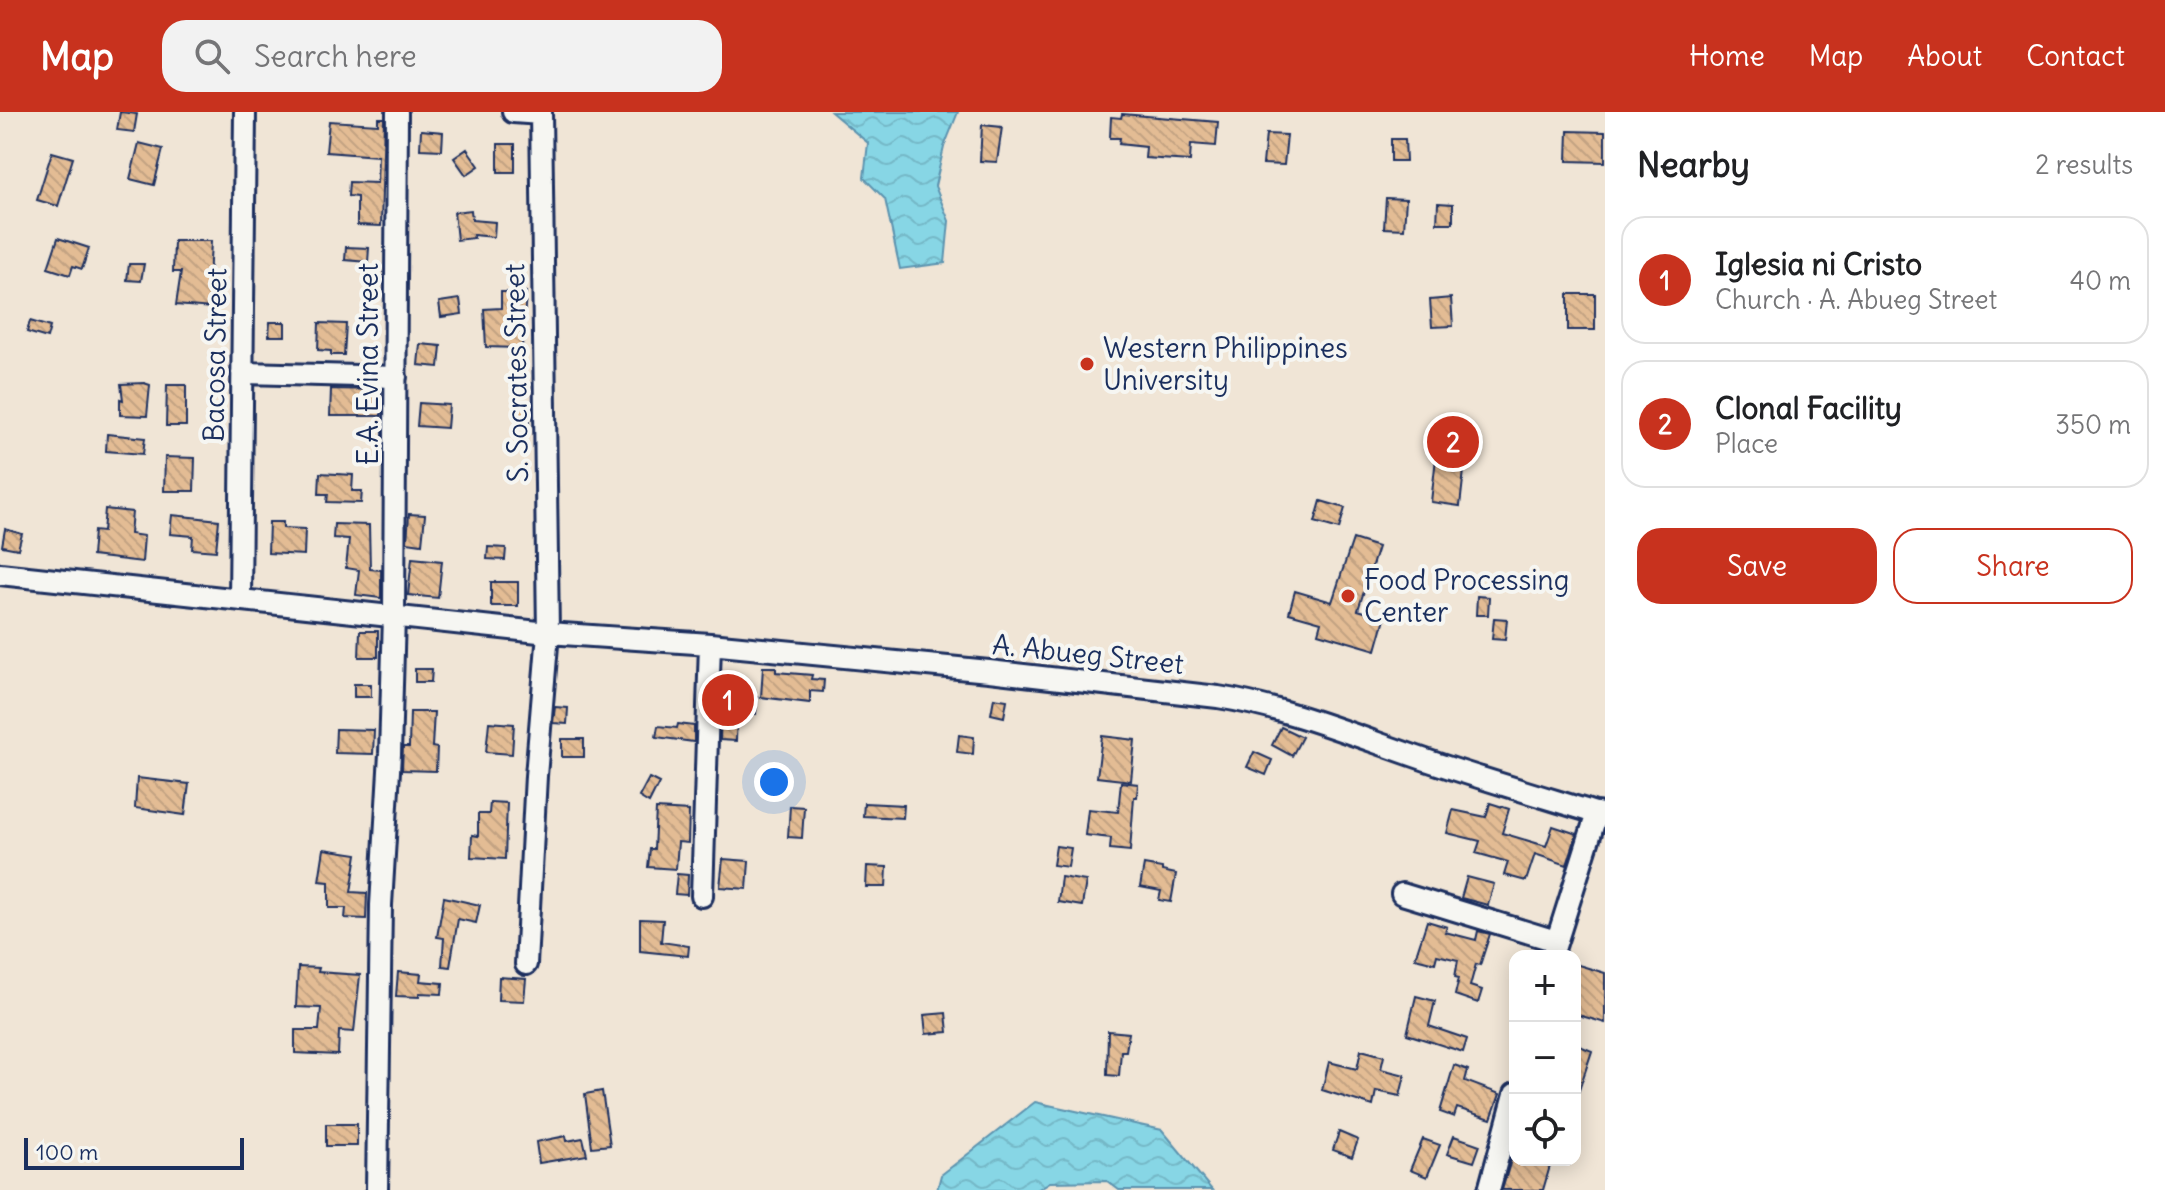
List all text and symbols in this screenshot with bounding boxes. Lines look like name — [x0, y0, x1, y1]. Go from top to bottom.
search box — [162, 20, 722, 92]
text: Map — [40, 33, 114, 80]
icon: search — [190, 34, 234, 78]
text: Search here — [254, 37, 417, 75]
text: Home — [1689, 38, 1765, 74]
text: Map — [1809, 38, 1863, 74]
text: About — [1907, 38, 1982, 74]
text: Contact — [2026, 38, 2125, 74]
text: Nearby — [1637, 143, 1750, 186]
text: 2 results — [2035, 148, 2133, 181]
text: Iglesia ni Cristo — [1715, 245, 1922, 283]
street label: E.A. Evina Street — [350, 263, 386, 465]
street label: S. Socrates Street — [496, 263, 536, 483]
text: 1 — [1660, 264, 1670, 297]
text: 40 m — [2070, 264, 2131, 297]
street label: Bacosa Street — [195, 268, 235, 442]
text: Church · A. Abueg Street — [1715, 283, 1997, 316]
place label: Western Philippines University — [1103, 330, 1348, 398]
marker: Western Philippines University — [1078, 355, 1096, 373]
text: Clonal Facility — [1715, 389, 1902, 427]
text: 2 — [1658, 408, 1672, 441]
text: 350 m — [2055, 408, 2131, 441]
pin: 2 — [1427, 412, 1479, 472]
text: Place — [1715, 427, 1778, 460]
button: Save — [1637, 528, 1877, 604]
button: Share — [1893, 528, 2133, 604]
place label: Food Processing Center — [1364, 562, 1569, 630]
marker: Food Processing Center — [1339, 587, 1357, 605]
street label: A. Abueg Street — [991, 626, 1185, 682]
pin: 1 — [702, 670, 754, 730]
your location — [754, 762, 794, 802]
map controls — [1509, 950, 1581, 1166]
button: + — [1509, 950, 1581, 1022]
button: − — [1509, 1022, 1581, 1094]
button: locate — [1509, 1094, 1581, 1166]
scale bar — [24, 1134, 244, 1170]
text: 100 m — [36, 1138, 98, 1166]

